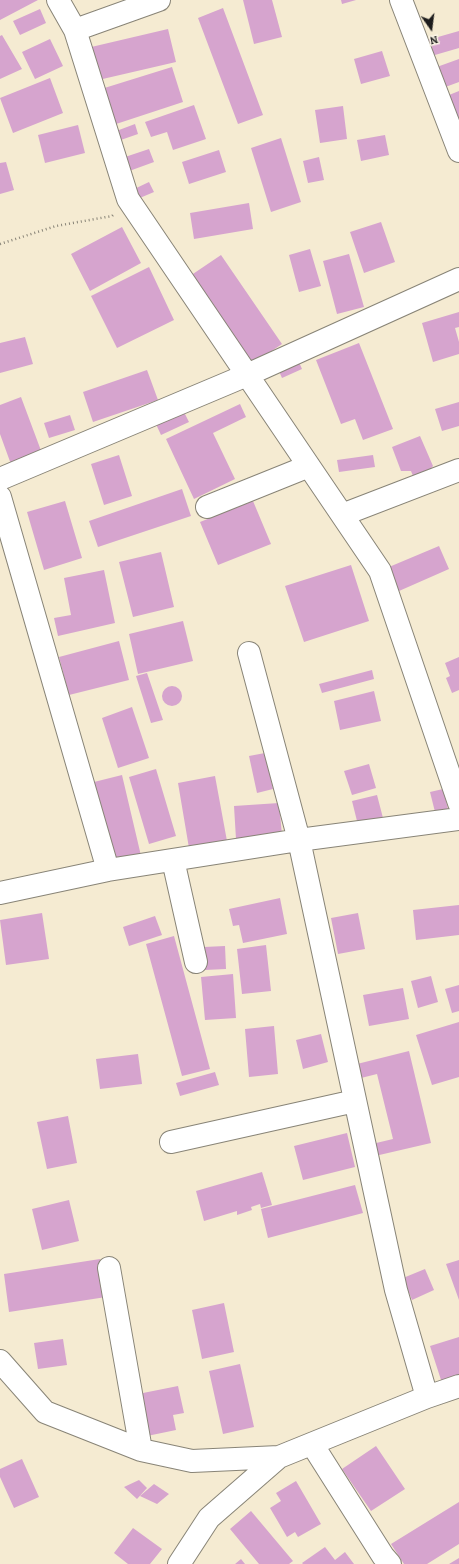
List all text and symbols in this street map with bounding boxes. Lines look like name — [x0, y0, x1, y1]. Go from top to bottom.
north arrow — [411, 8, 451, 48]
text: N — [428, 32, 440, 48]

